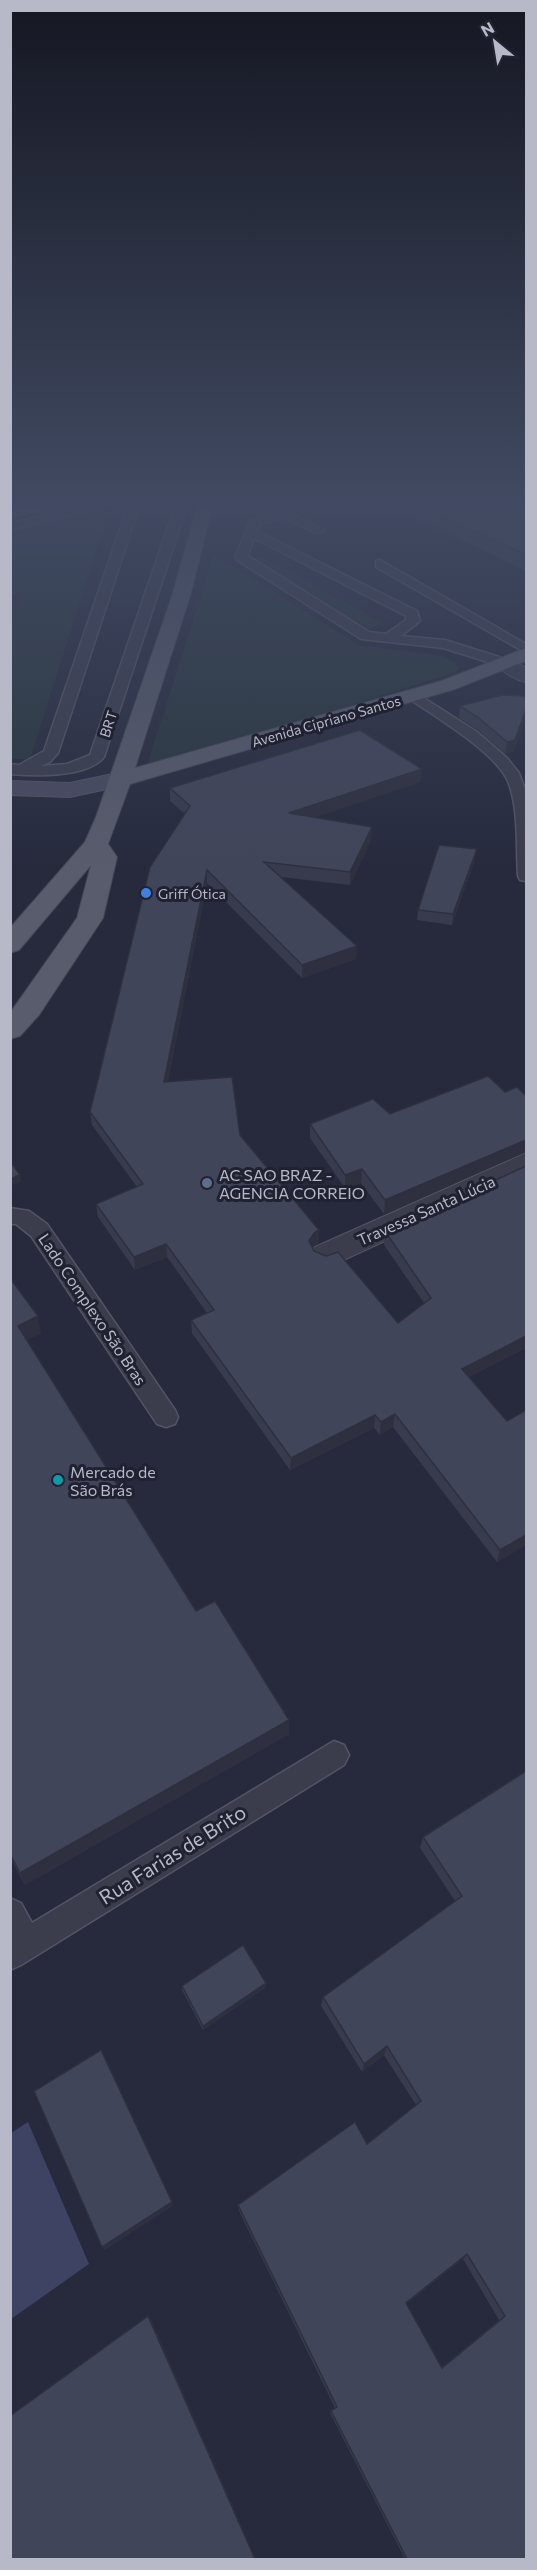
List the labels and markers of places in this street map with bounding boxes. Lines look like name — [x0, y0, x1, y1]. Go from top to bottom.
place label: Griff Ótica — [158, 885, 226, 902]
marker: Griff Ótica — [139, 886, 153, 900]
place label: AC SAO BRAZ - AGENCIA CORREIO — [219, 1165, 365, 1202]
marker: AC SAO BRAZ - AGENCIA CORREIO — [200, 1176, 214, 1190]
place label: Mercado de São Brás — [70, 1462, 156, 1499]
marker: Mercado de São Brás — [51, 1473, 65, 1487]

